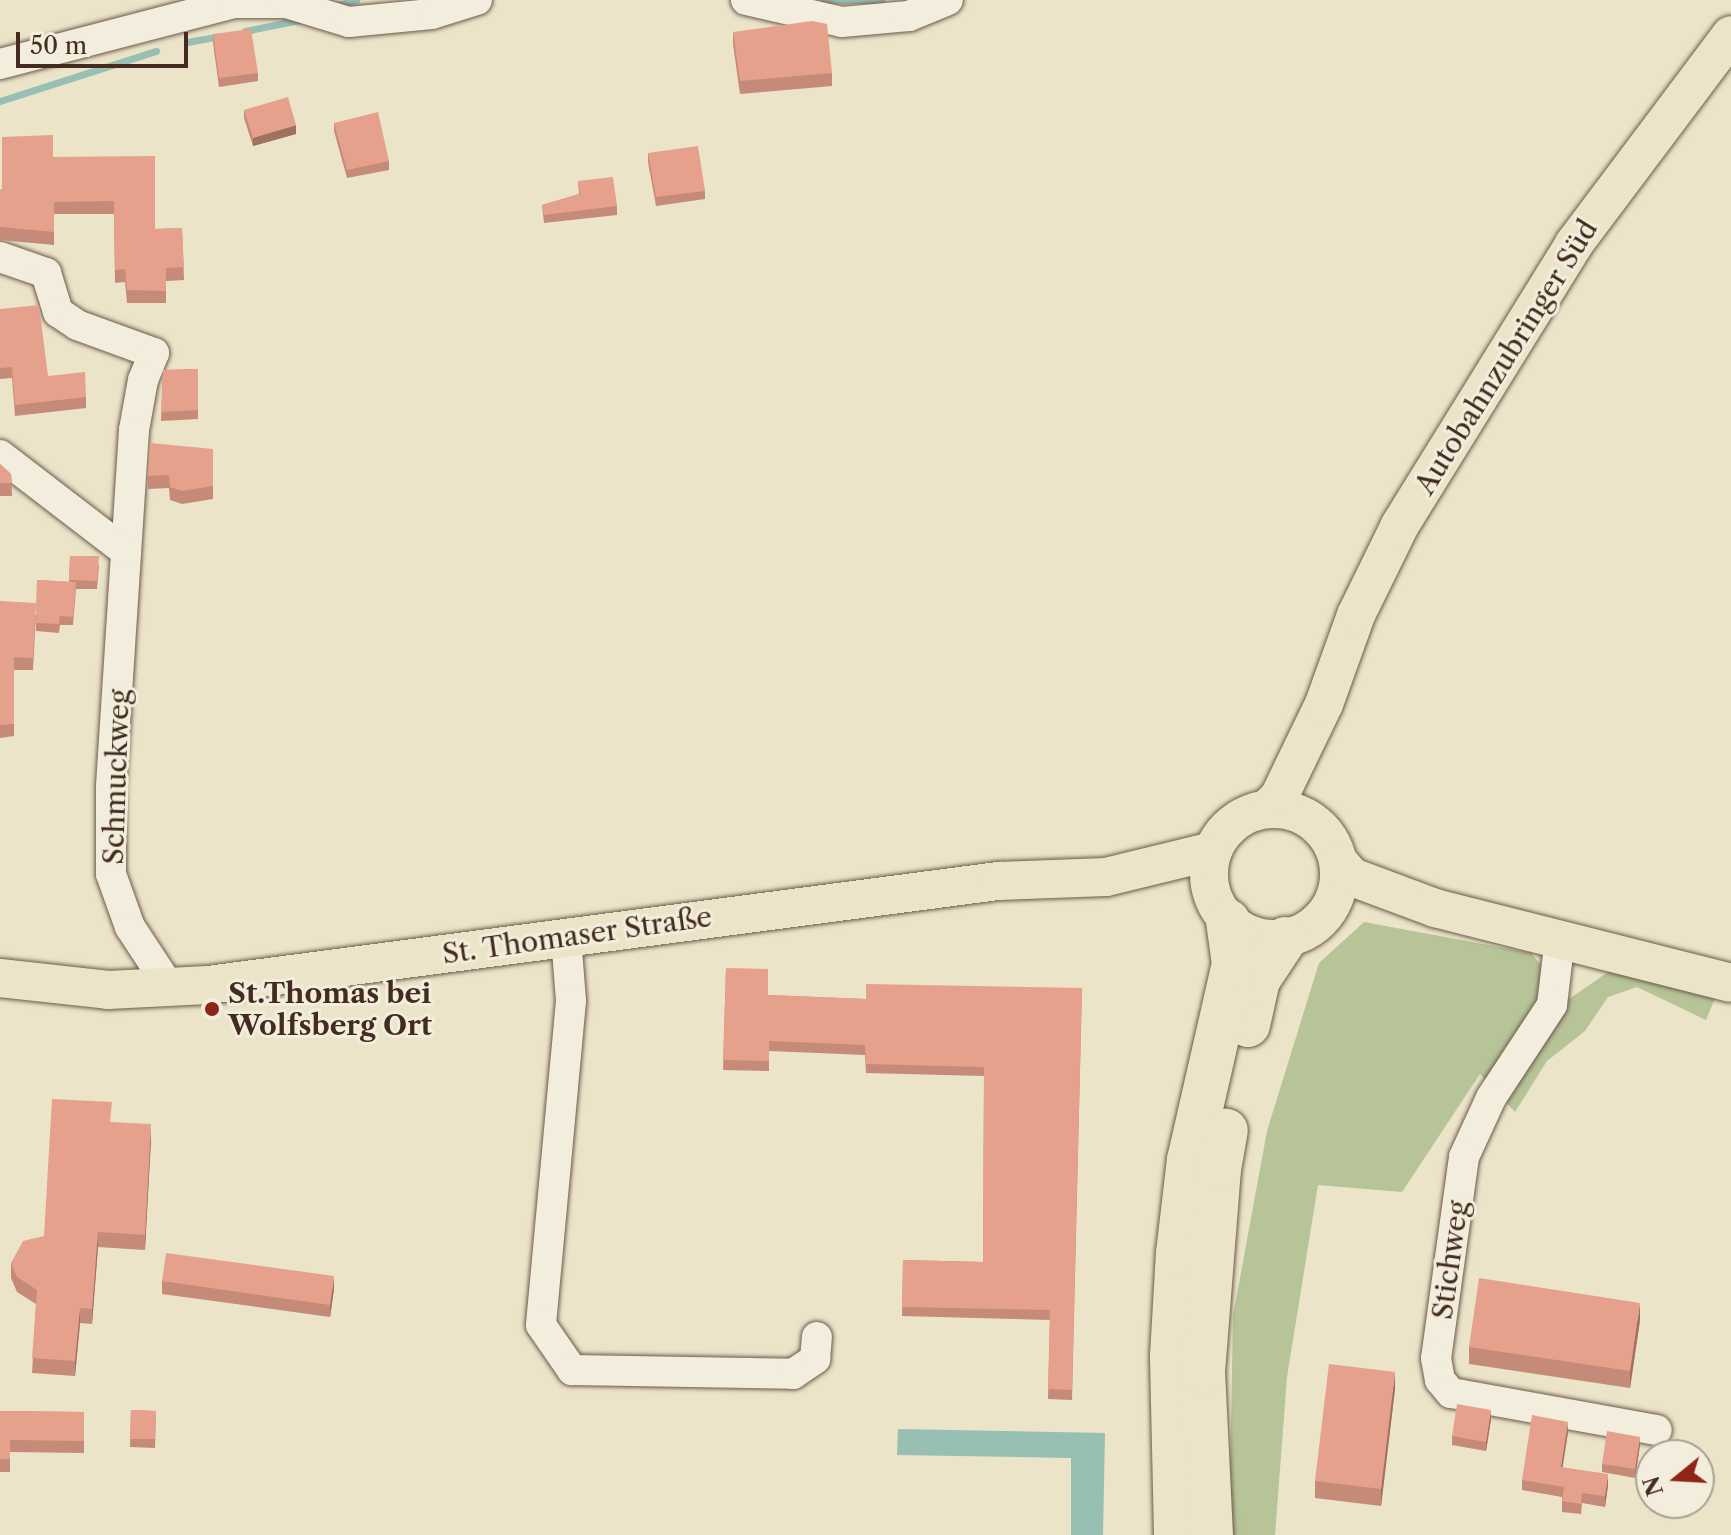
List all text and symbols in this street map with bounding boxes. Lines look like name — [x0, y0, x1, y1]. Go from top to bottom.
scale bar — [20, 16, 192, 66]
text: 50 m — [30, 31, 87, 60]
street label: Autobahnzubringer Süd — [1407, 213, 1605, 501]
street label: Schmuckweg — [96, 689, 136, 865]
street label: St. Thomaser Straße — [439, 899, 715, 971]
place label: St.Thomas bei Wolfsberg Ort — [228, 976, 432, 1042]
marker: St.Thomas bei Wolfsberg Ort — [203, 1000, 221, 1018]
street label: Stichweg — [1425, 1198, 1475, 1322]
north arrow — [1635, 1439, 1715, 1519]
text: N — [1638, 1473, 1669, 1499]

